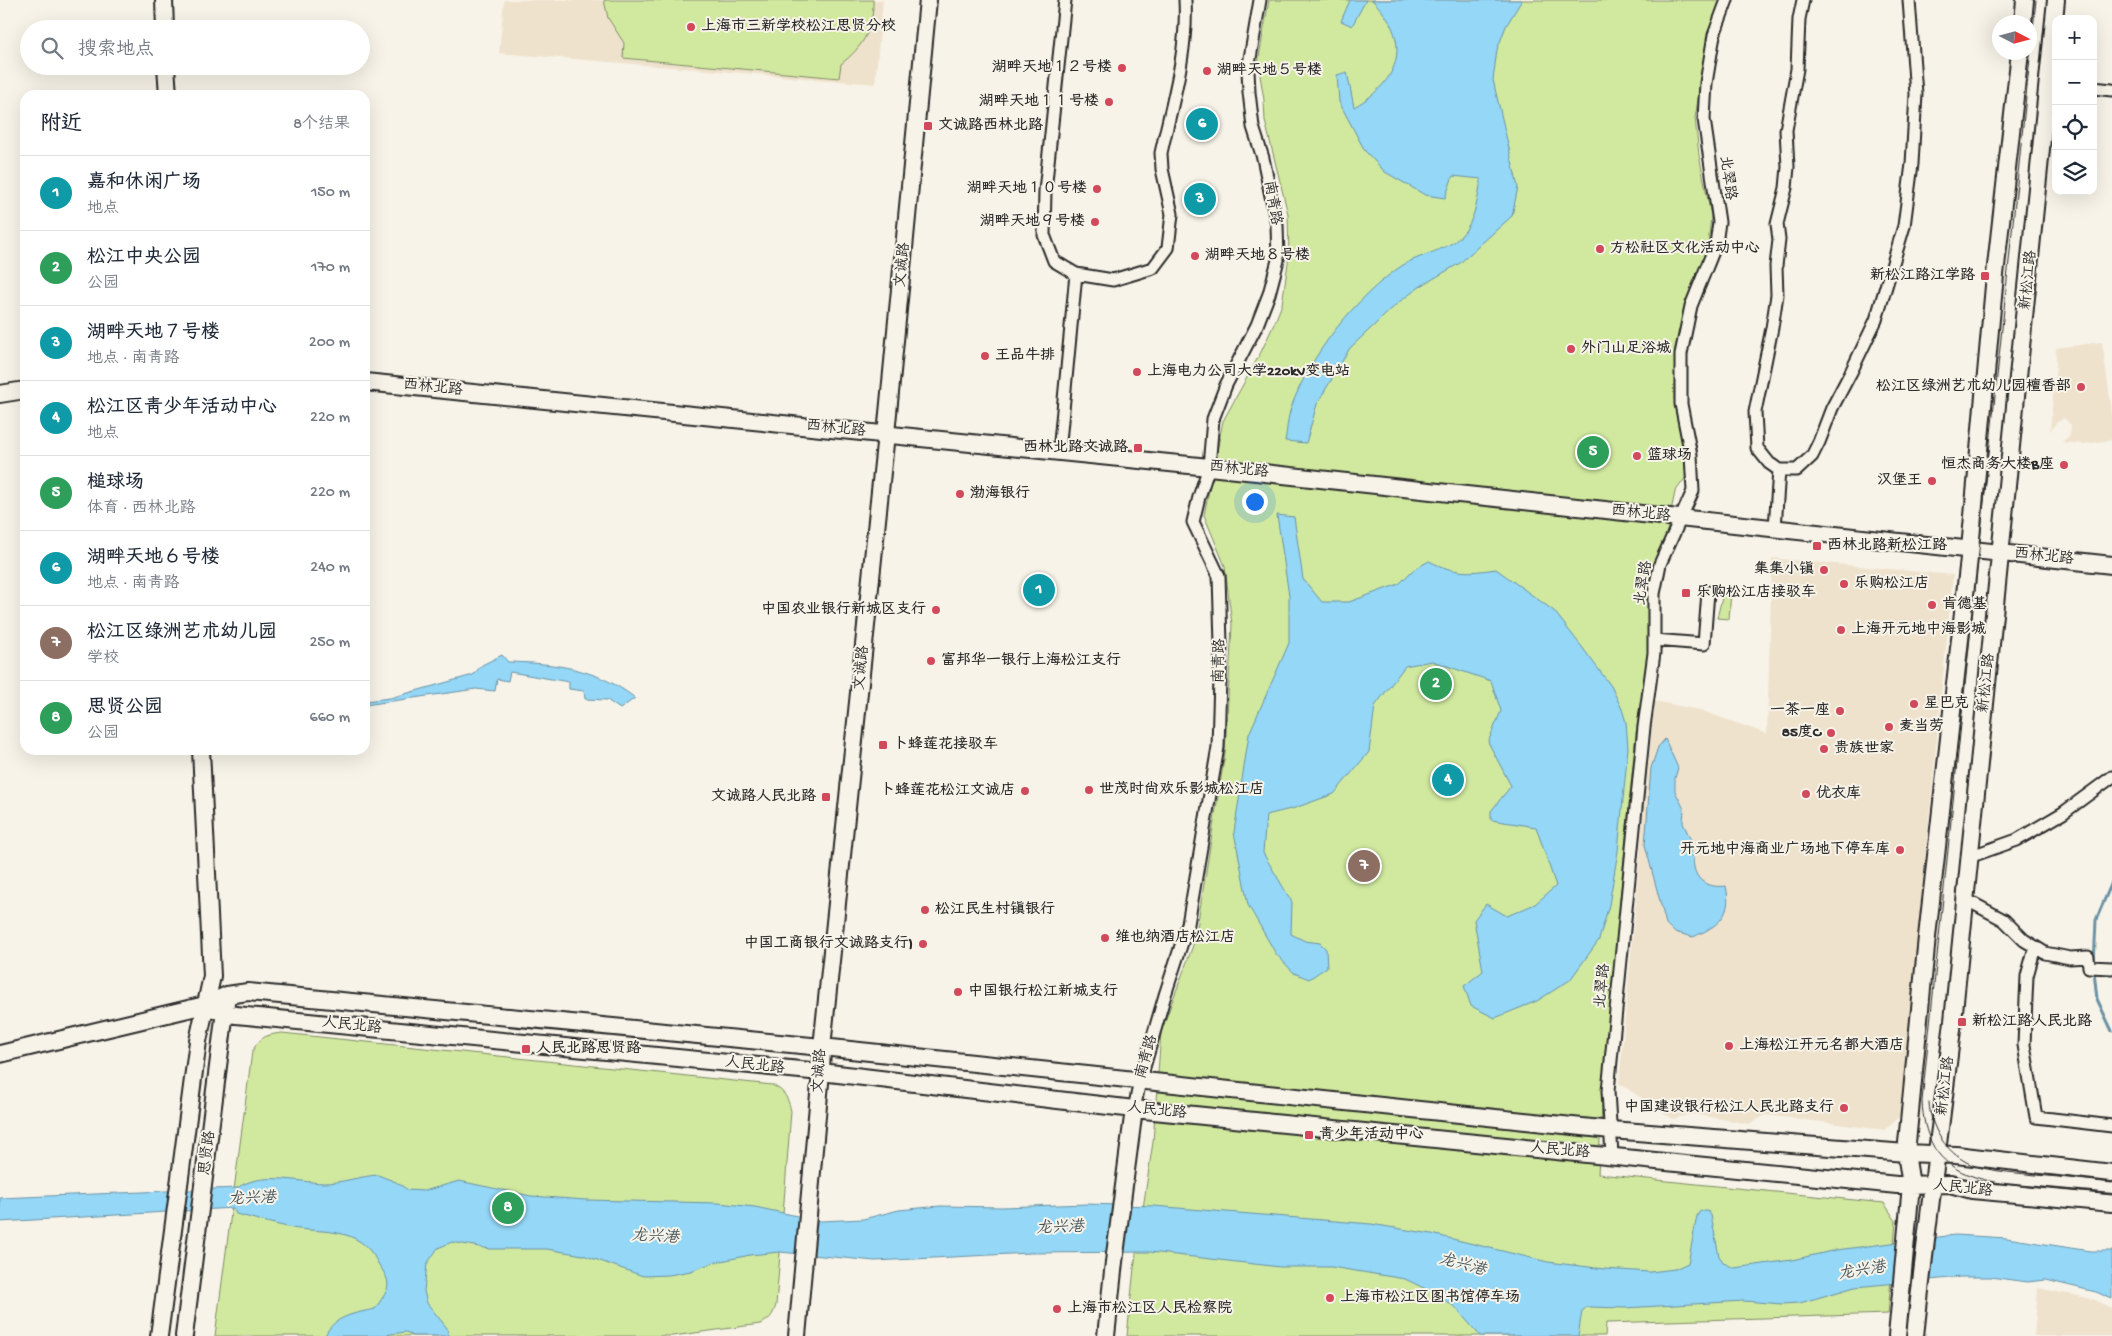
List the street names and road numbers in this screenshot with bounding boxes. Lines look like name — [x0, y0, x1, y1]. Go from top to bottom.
street label: 北翠路 — [1715, 154, 1739, 202]
street label: 南青路 — [1259, 179, 1286, 227]
street label: 文诚路 — [892, 242, 914, 288]
street label: 新松江路 — [2017, 249, 2041, 311]
street label: 西林北路 — [402, 376, 464, 400]
street label: 西林北路 — [805, 417, 867, 441]
street label: 西林北路 — [1208, 458, 1270, 482]
street label: 西林北路 — [1610, 502, 1672, 526]
street label: 西林北路 — [2013, 545, 2075, 569]
street label: 北翠路 — [1632, 559, 1656, 607]
street label: 南青路 — [1210, 638, 1229, 684]
street label: 文诚路 — [851, 645, 873, 691]
street label: 新松江路 — [1975, 652, 1999, 714]
street label: 北翠路 — [1592, 963, 1614, 1009]
street label: 人民北路 — [321, 1014, 383, 1038]
street label: 南青路 — [1131, 1033, 1162, 1081]
street label: 文诚路 — [809, 1048, 831, 1094]
street label: 人民北路 — [724, 1054, 786, 1078]
street label: 新松江路 — [1933, 1055, 1959, 1117]
street label: 人民北路 — [1126, 1099, 1188, 1123]
street label: 思贤路 — [196, 1130, 220, 1176]
street label: 人民北路 — [1529, 1139, 1591, 1163]
street label: 人民北路 — [1932, 1177, 1994, 1201]

